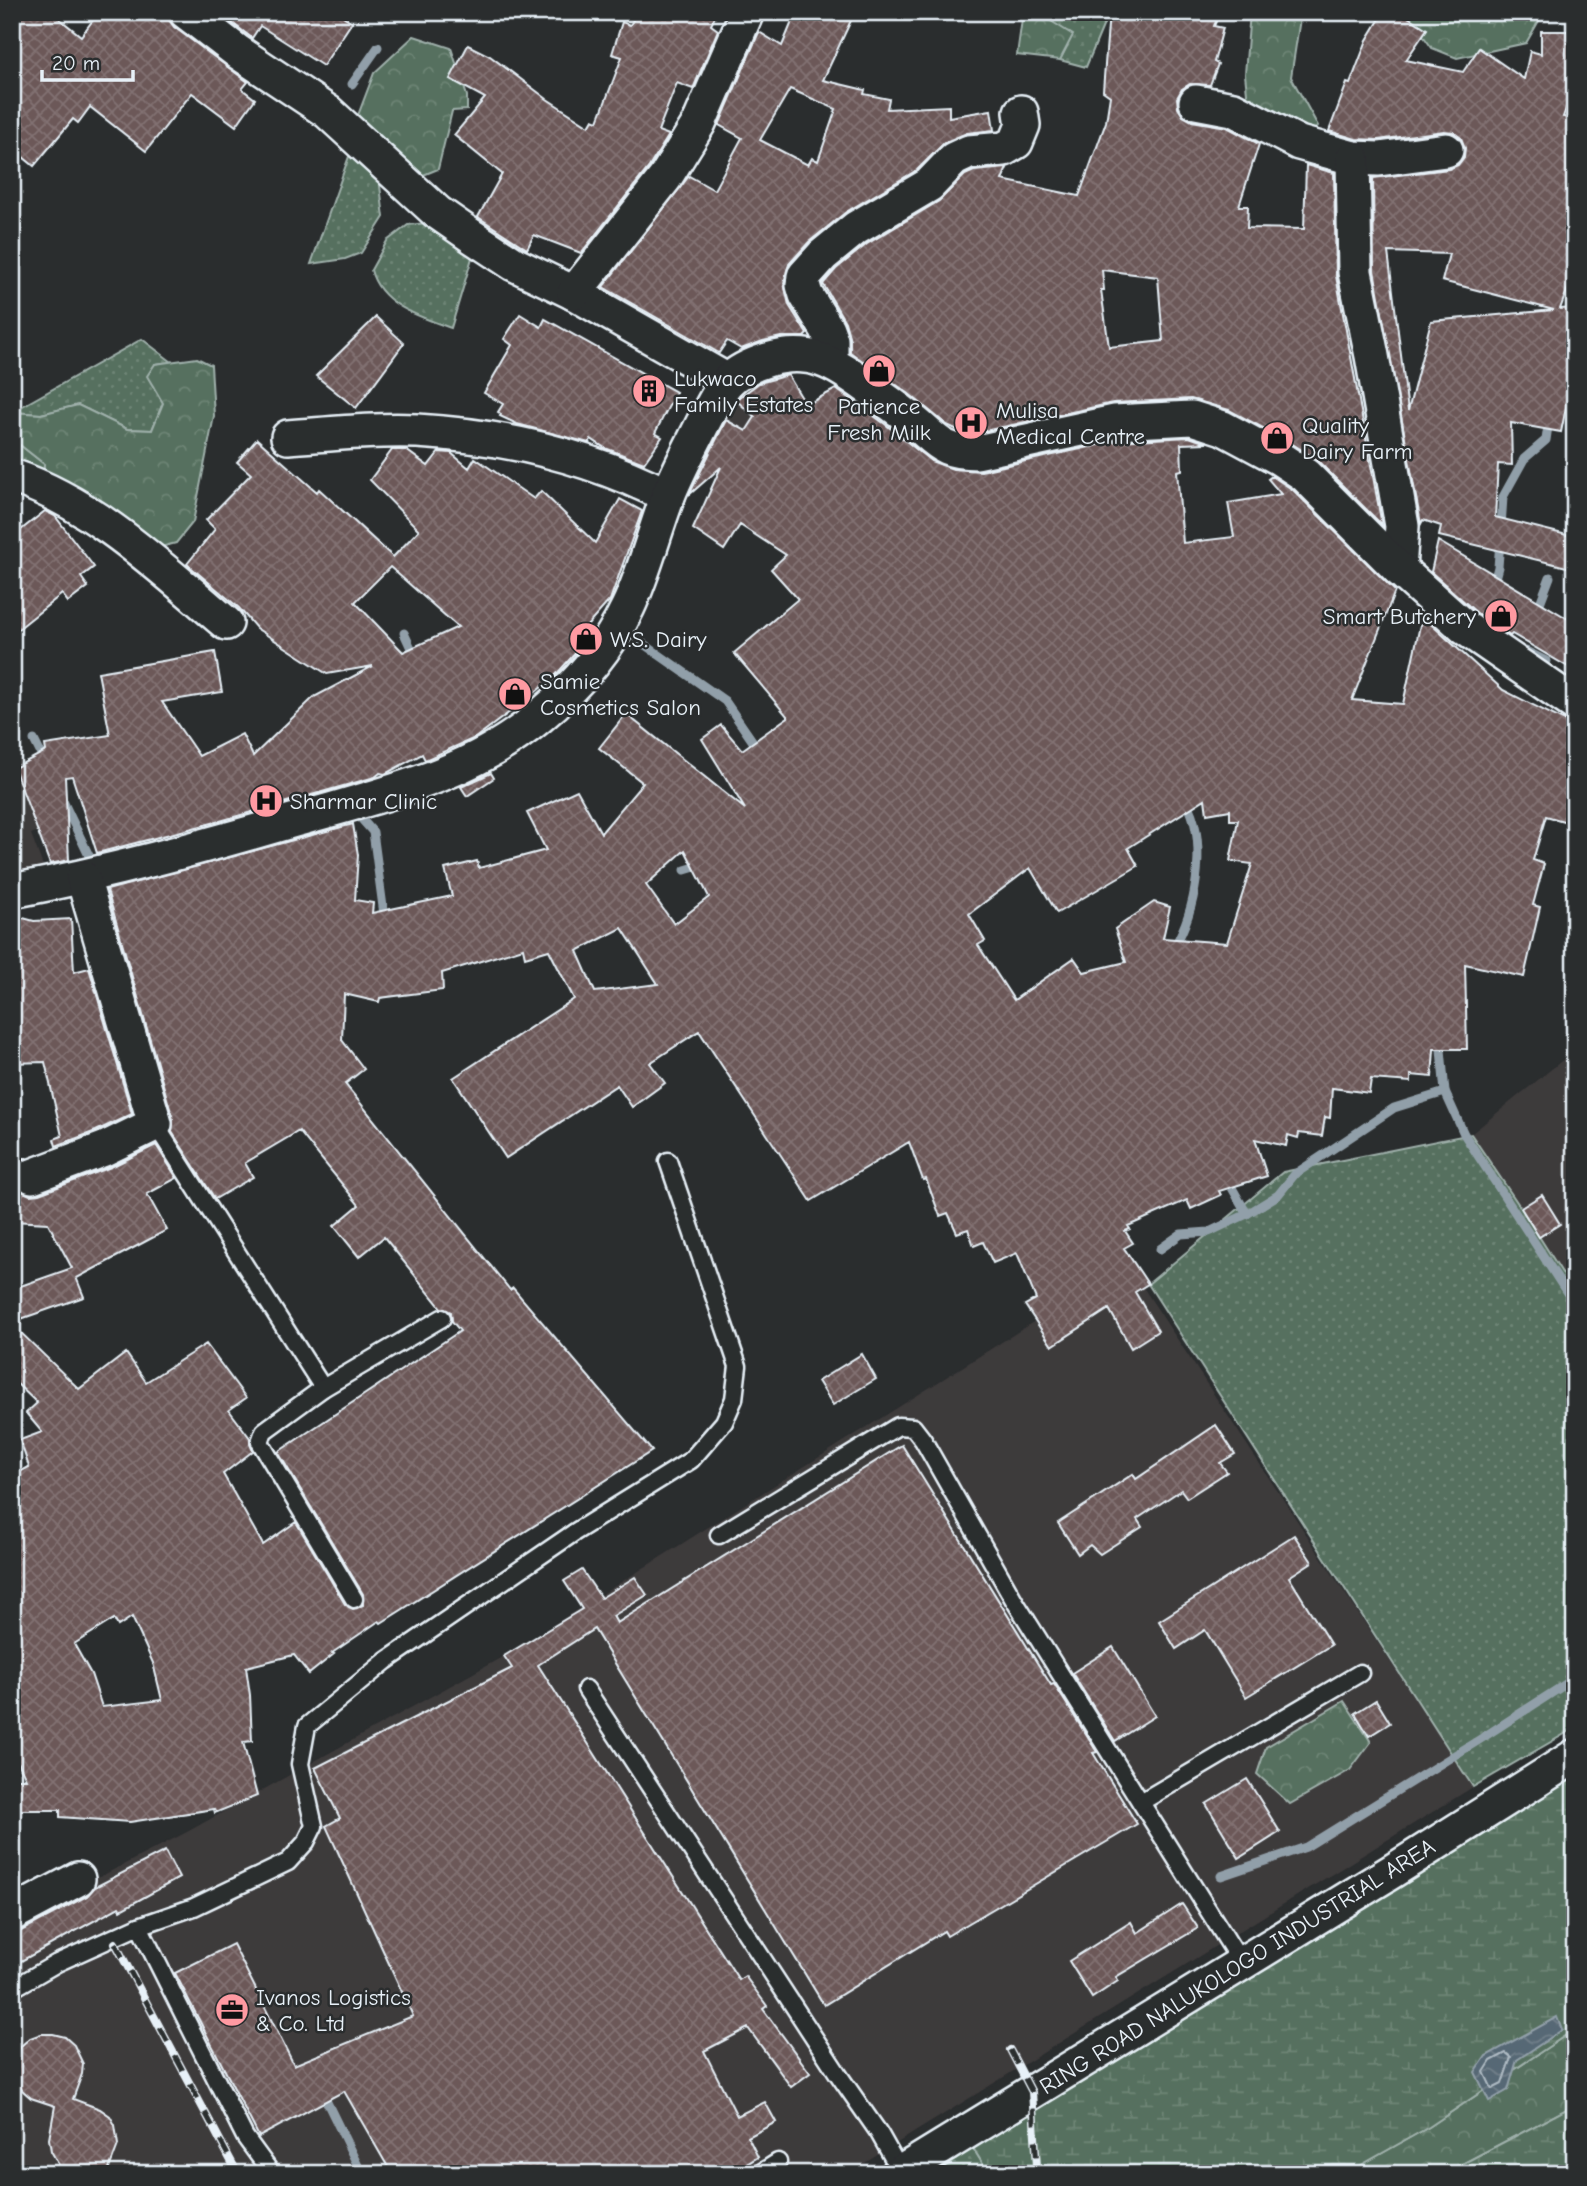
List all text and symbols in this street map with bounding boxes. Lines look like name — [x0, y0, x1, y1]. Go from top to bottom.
scale bar — [42, 38, 133, 82]
text: 20 m — [52, 51, 100, 75]
shop icon: Patience Fresh Milk — [860, 352, 898, 390]
place label: Lukwaco Family Estates — [674, 365, 813, 418]
building icon: Lukwaco Family Estates — [630, 372, 668, 410]
place label: Patience Fresh Milk — [827, 393, 931, 446]
place label: Mulisa Medical Centre — [996, 397, 1145, 450]
hospital icon: Mulisa Medical Centre — [952, 404, 990, 442]
place label: Quality Dairy Farm — [1302, 412, 1413, 465]
shop icon: Quality Dairy Farm — [1258, 419, 1296, 457]
shop icon: Smart Butchery — [1482, 597, 1520, 635]
place label: Smart Butchery — [1323, 603, 1477, 630]
shop icon: W.S. Dairy — [567, 620, 605, 658]
place label: W.S. Dairy — [610, 626, 707, 653]
place label: Samie Cosmetics Salon — [540, 668, 701, 721]
shop icon: Samie Cosmetics Salon — [496, 675, 534, 713]
hospital icon: Sharmar Clinic — [247, 782, 285, 820]
place label: Sharmar Clinic — [290, 788, 437, 815]
street label: RING ROAD NALUKOLOGO INDUSTRIAL AREA — [1035, 1833, 1440, 2100]
place label: Ivanos Logistics & Co. Ltd — [256, 1984, 411, 2037]
office icon: Ivanos Logistics & Co. Ltd — [213, 1991, 251, 2029]

